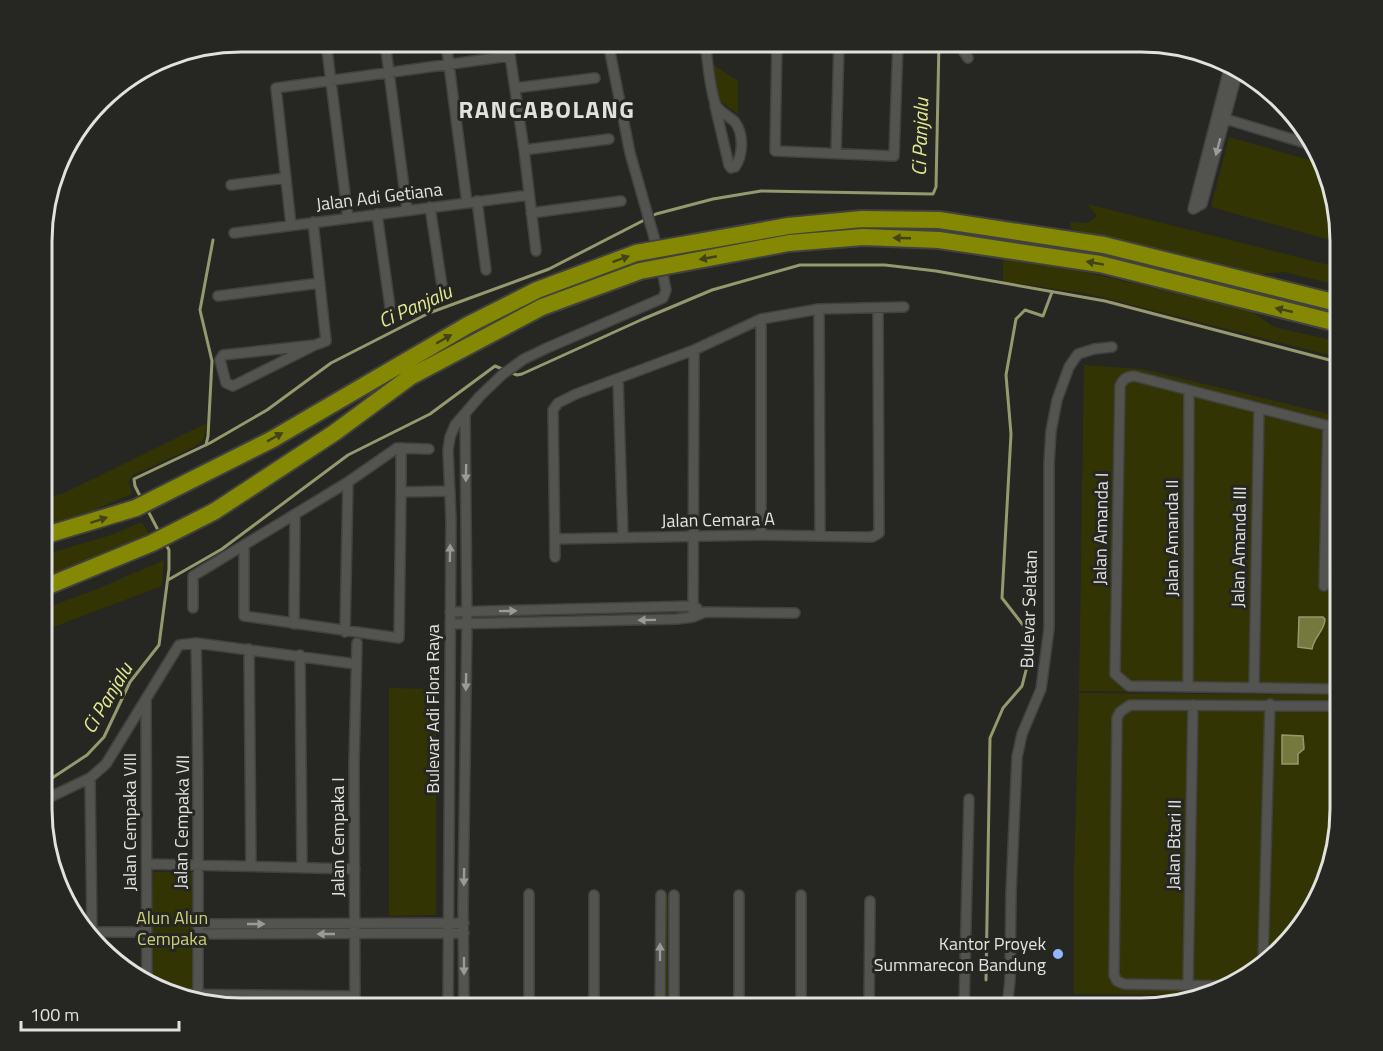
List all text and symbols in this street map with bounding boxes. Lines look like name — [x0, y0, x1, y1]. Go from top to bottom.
district label: RANCABOLANG — [458, 91, 636, 127]
water label: Ci Panjalu — [903, 96, 936, 176]
one-way arrow — [1212, 137, 1222, 156]
street label: Jalan Adi Getiana — [314, 175, 444, 218]
one-way arrow — [892, 233, 911, 243]
one-way arrow — [612, 254, 630, 263]
one-way arrow — [699, 254, 718, 263]
one-way arrow — [1085, 258, 1104, 267]
water label: Ci Panjalu — [373, 275, 458, 336]
one-way arrow — [1275, 305, 1293, 315]
one-way arrow — [436, 334, 453, 344]
one-way arrow — [267, 432, 284, 442]
one-way arrow — [461, 464, 471, 483]
street label: Jalan Amanda I — [1086, 473, 1115, 585]
street label: Jalan Amanda II — [1158, 480, 1185, 596]
street label: Jalan Amanda III — [1224, 486, 1253, 608]
street label: Jalan Cemara A — [661, 505, 775, 534]
one-way arrow — [90, 515, 108, 524]
one-way arrow — [446, 544, 455, 563]
street label: Bulevar Selatan — [1013, 549, 1044, 669]
one-way arrow — [499, 606, 518, 615]
one-way arrow — [638, 615, 657, 624]
street label: Bulevar Adi Flora Raya — [419, 624, 446, 794]
water label: Ci Panjalu — [73, 655, 140, 739]
one-way arrow — [461, 672, 471, 691]
street label: Jalan Cempaka VIII — [116, 753, 143, 891]
street label: Jalan Cempaka VII — [167, 755, 196, 889]
street label: Jalan Cempaka I — [324, 777, 351, 897]
street label: Jalan Btari II — [1159, 800, 1188, 890]
one-way arrow — [459, 867, 469, 886]
park label: Alun Alun Cempaka — [136, 904, 208, 952]
one-way arrow — [247, 919, 266, 929]
one-way arrow — [316, 929, 335, 939]
place label: Kantor Proyek Summarecon Bandung — [874, 930, 1046, 978]
one-way arrow — [655, 942, 665, 961]
marker: Kantor Proyek Summarecon Bandung — [1051, 947, 1065, 961]
one-way arrow — [459, 956, 469, 975]
scale bar — [21, 994, 178, 1032]
text: 100 m — [30, 1001, 79, 1028]

